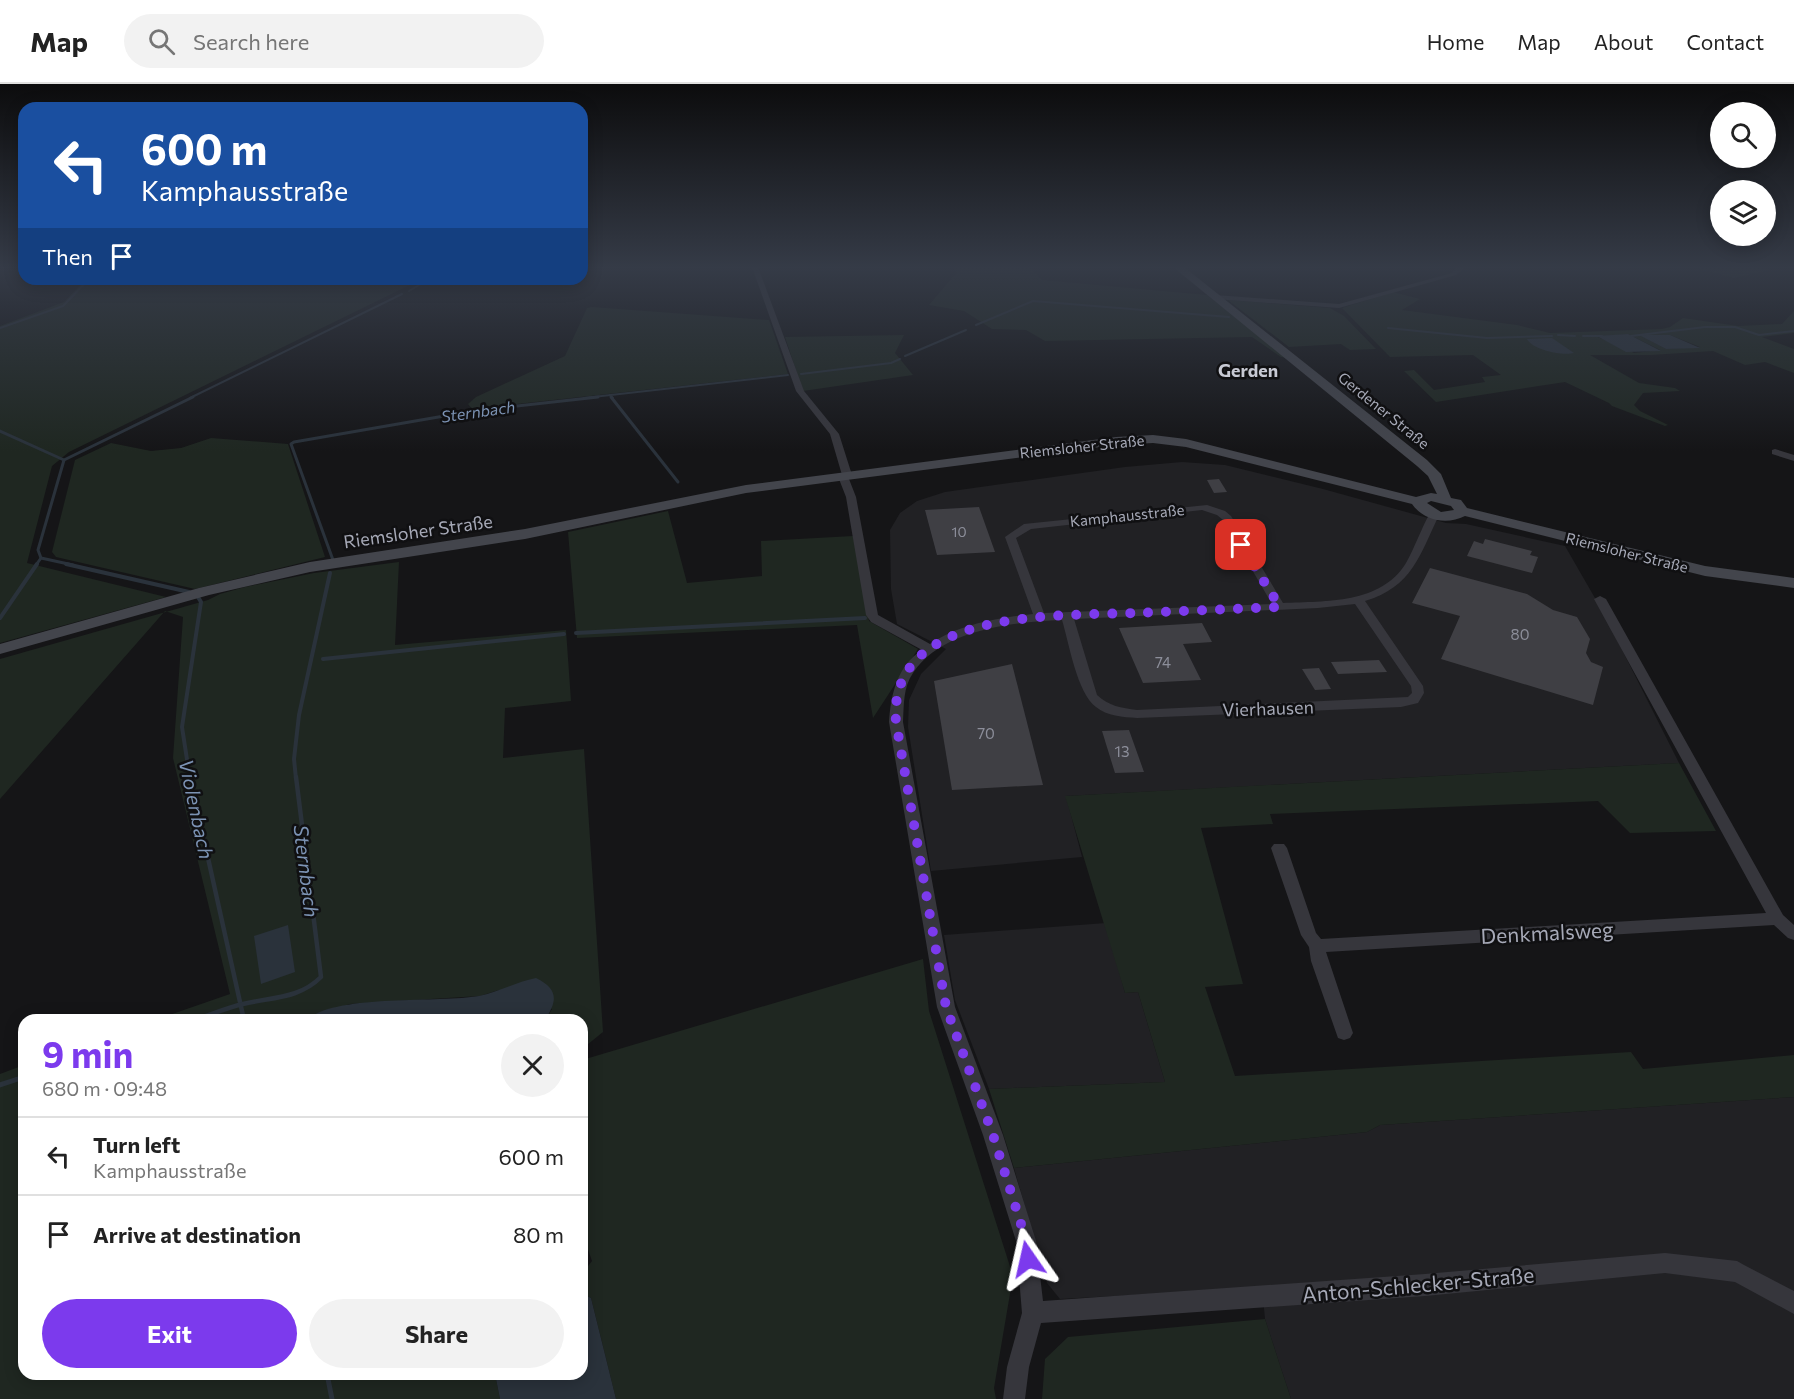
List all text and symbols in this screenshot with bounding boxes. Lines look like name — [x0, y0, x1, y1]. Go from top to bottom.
search box — [124, 14, 544, 68]
text: Map — [30, 24, 88, 58]
icon: search — [145, 25, 178, 58]
text: Search here — [193, 28, 309, 55]
text: Home — [1427, 29, 1484, 54]
text: Map — [1517, 29, 1561, 54]
text: About — [1594, 29, 1653, 54]
text: Contact — [1686, 29, 1764, 54]
map controls — [1710, 102, 1776, 246]
button: search — [1710, 102, 1776, 168]
text: 600 m — [141, 122, 267, 174]
icon: left — [42, 126, 120, 204]
text: Kamphausstraße — [141, 174, 348, 207]
button: layers — [1710, 180, 1776, 246]
icon: arrive — [105, 240, 138, 273]
text: Then — [42, 243, 93, 270]
district label: Gerden — [1218, 359, 1278, 381]
street label: Gerdener Straße — [1335, 368, 1433, 452]
water label: Sternbach — [440, 396, 516, 426]
street label: Riemsloher Straße — [1019, 430, 1145, 462]
street label: Kamphausstraße — [1069, 500, 1185, 530]
street label: Riemsloher Straße — [342, 510, 494, 552]
pin — [1215, 519, 1266, 570]
house number: 10 — [951, 523, 967, 540]
icon: arrive — [1224, 528, 1257, 561]
street label: Riemsloher Straße — [1564, 528, 1690, 576]
house number: 80 — [1511, 625, 1529, 643]
house number: 74 — [1155, 653, 1171, 671]
street label: Vierhausen — [1222, 695, 1314, 721]
house number: 70 — [977, 724, 995, 742]
house number: 13 — [1115, 742, 1129, 760]
water label: Violenbach — [175, 757, 219, 861]
water label: Sternbach — [289, 823, 325, 919]
street label: Denkmalsweg — [1480, 916, 1614, 948]
text: 9 min — [42, 1031, 133, 1075]
button: close — [501, 1034, 564, 1097]
text: 680 m · 09:48 — [42, 1076, 167, 1100]
text: Turn left — [93, 1131, 180, 1158]
icon: left — [42, 1140, 75, 1173]
text: 600 m — [499, 1143, 564, 1170]
text: Kamphausstraße — [93, 1158, 247, 1182]
icon: arrive — [42, 1218, 75, 1251]
text: Arrive at destination — [93, 1221, 301, 1248]
text: 80 m — [513, 1221, 564, 1248]
position arrow — [996, 1227, 1060, 1291]
street label: Anton-Schlecker-Straße — [1301, 1261, 1535, 1307]
button: Exit — [42, 1299, 297, 1368]
button: Share — [309, 1299, 564, 1368]

